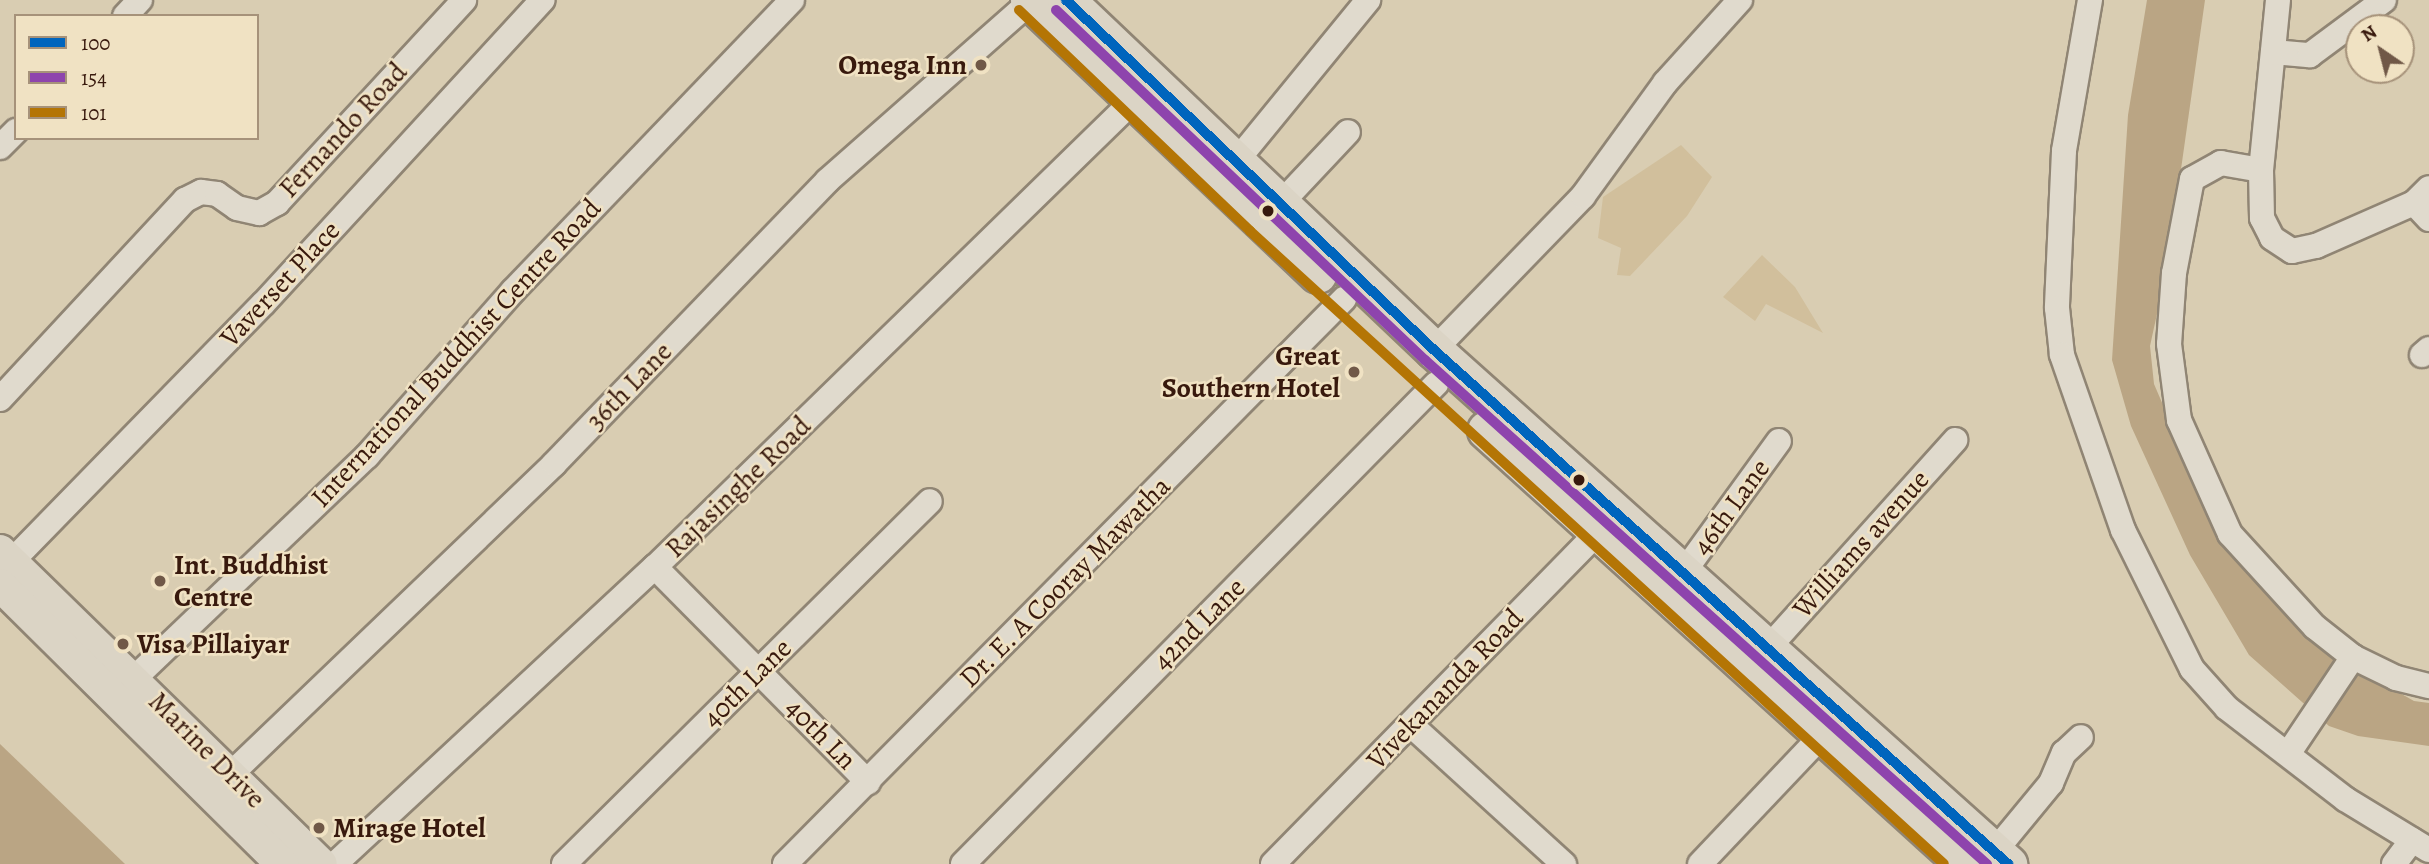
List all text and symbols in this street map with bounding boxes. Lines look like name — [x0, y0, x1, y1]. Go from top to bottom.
legend — [14, 14, 259, 140]
north arrow — [2345, 14, 2415, 84]
text: N — [2356, 19, 2382, 48]
text: 100 — [81, 29, 111, 57]
place label: Omega Inn — [838, 48, 967, 82]
street label: Fernando Road — [272, 55, 414, 205]
marker: Omega Inn — [973, 57, 989, 73]
text: 154 — [81, 64, 107, 92]
text: 101 — [81, 99, 107, 127]
street label: International Buddhist Centre Road — [304, 192, 608, 514]
unlabelled marker — [1261, 204, 1275, 218]
street label: Vaverset Place — [213, 214, 347, 354]
street label: 36th Lane — [579, 335, 679, 437]
place label: Great Southern Hotel — [1162, 339, 1340, 405]
marker: Great Southern Hotel — [1346, 364, 1362, 380]
street label: Rajasinghe Road — [658, 409, 818, 565]
street label: 46th Lane — [1685, 452, 1777, 562]
street label: Williams avenue — [1786, 463, 1936, 625]
street label: Dr. E. A Cooray Mawatha — [952, 469, 1178, 695]
unlabelled marker — [1572, 473, 1586, 487]
place label: Int. Buddhist Centre — [174, 548, 329, 614]
street label: 42nd Lane — [1146, 571, 1252, 677]
marker: Int. Buddhist Centre — [152, 573, 168, 589]
street label: Vivekananda Road — [1360, 602, 1530, 776]
place label: Visa Pillaiyar — [137, 627, 289, 661]
street label: 40th Lane — [695, 631, 799, 735]
marker: Visa Pillaiyar — [115, 636, 131, 652]
street label: Marine Drive — [142, 685, 272, 815]
street label: 40th Ln — [778, 691, 864, 777]
place label: Mirage Hotel — [333, 811, 486, 845]
marker: Mirage Hotel — [311, 820, 327, 836]

